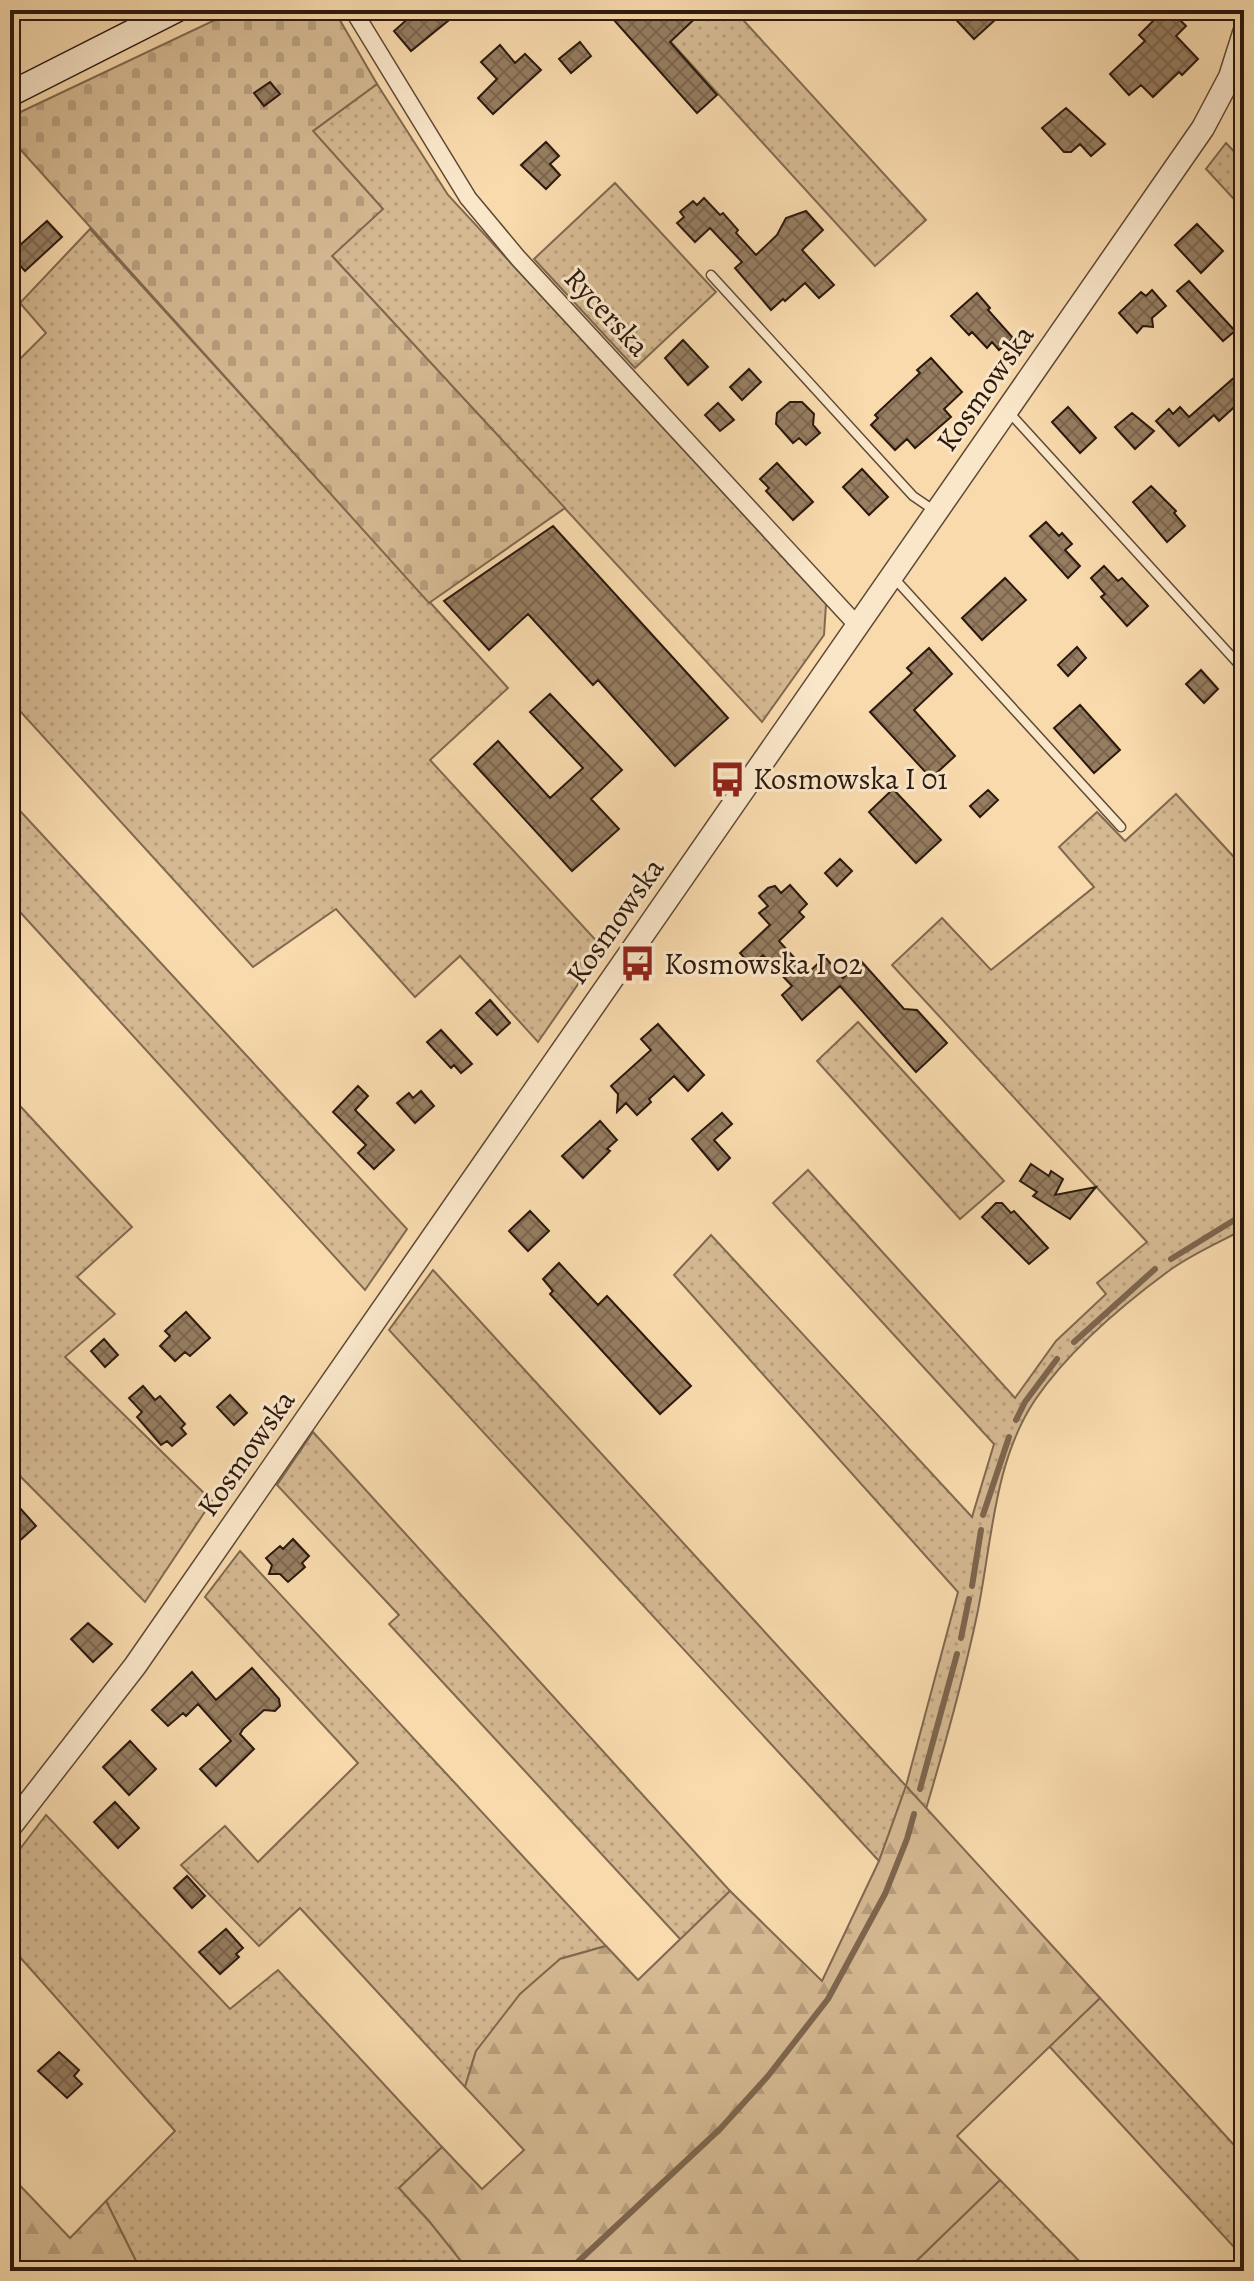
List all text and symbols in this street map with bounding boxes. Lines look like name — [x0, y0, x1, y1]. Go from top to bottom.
street label: Rycerska — [555, 259, 659, 365]
street label: Kosmowska — [927, 317, 1043, 459]
place label: Kosmowska I 01 — [753, 759, 948, 799]
bus stop icon: Kosmowska I 01 — [708, 760, 746, 798]
street label: Kosmowska — [557, 850, 673, 992]
place label: Kosmowska I 02 — [664, 944, 863, 984]
bus stop icon: Kosmowska I 02 — [619, 945, 657, 983]
street label: Kosmowska — [188, 1382, 304, 1524]

